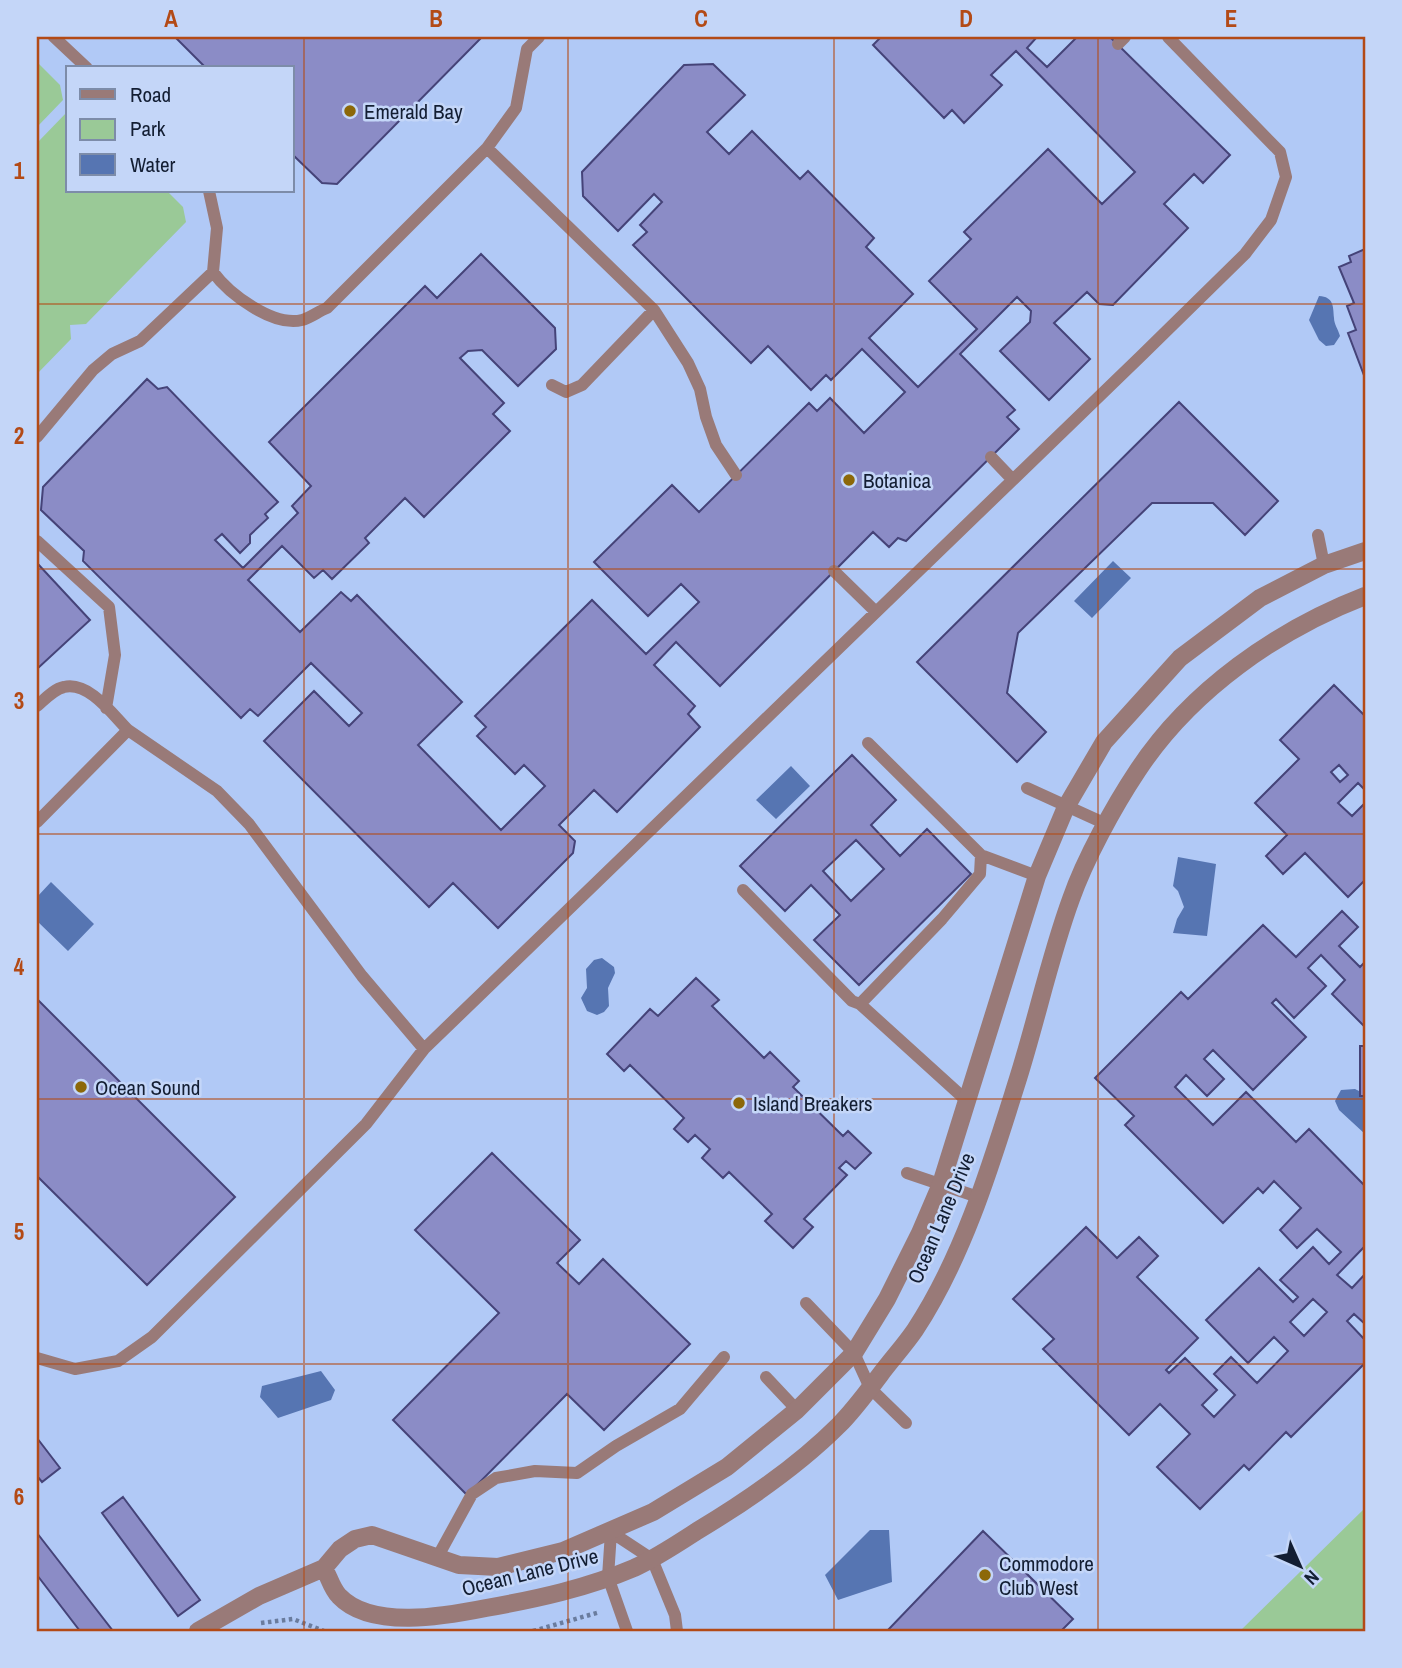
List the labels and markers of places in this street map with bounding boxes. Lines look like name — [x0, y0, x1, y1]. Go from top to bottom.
place label: Emerald Bay — [364, 97, 463, 126]
marker: Emerald Bay — [342, 103, 358, 119]
place label: Botanica — [863, 466, 931, 495]
marker: Botanica — [841, 472, 857, 488]
place label: Ocean Sound — [95, 1073, 200, 1102]
marker: Ocean Sound — [73, 1079, 89, 1095]
place label: Island Breakers — [753, 1089, 873, 1118]
marker: Island Breakers — [731, 1095, 747, 1111]
place label: Commodore Club West — [999, 1549, 1094, 1602]
marker: Commodore Club West — [977, 1567, 993, 1583]

